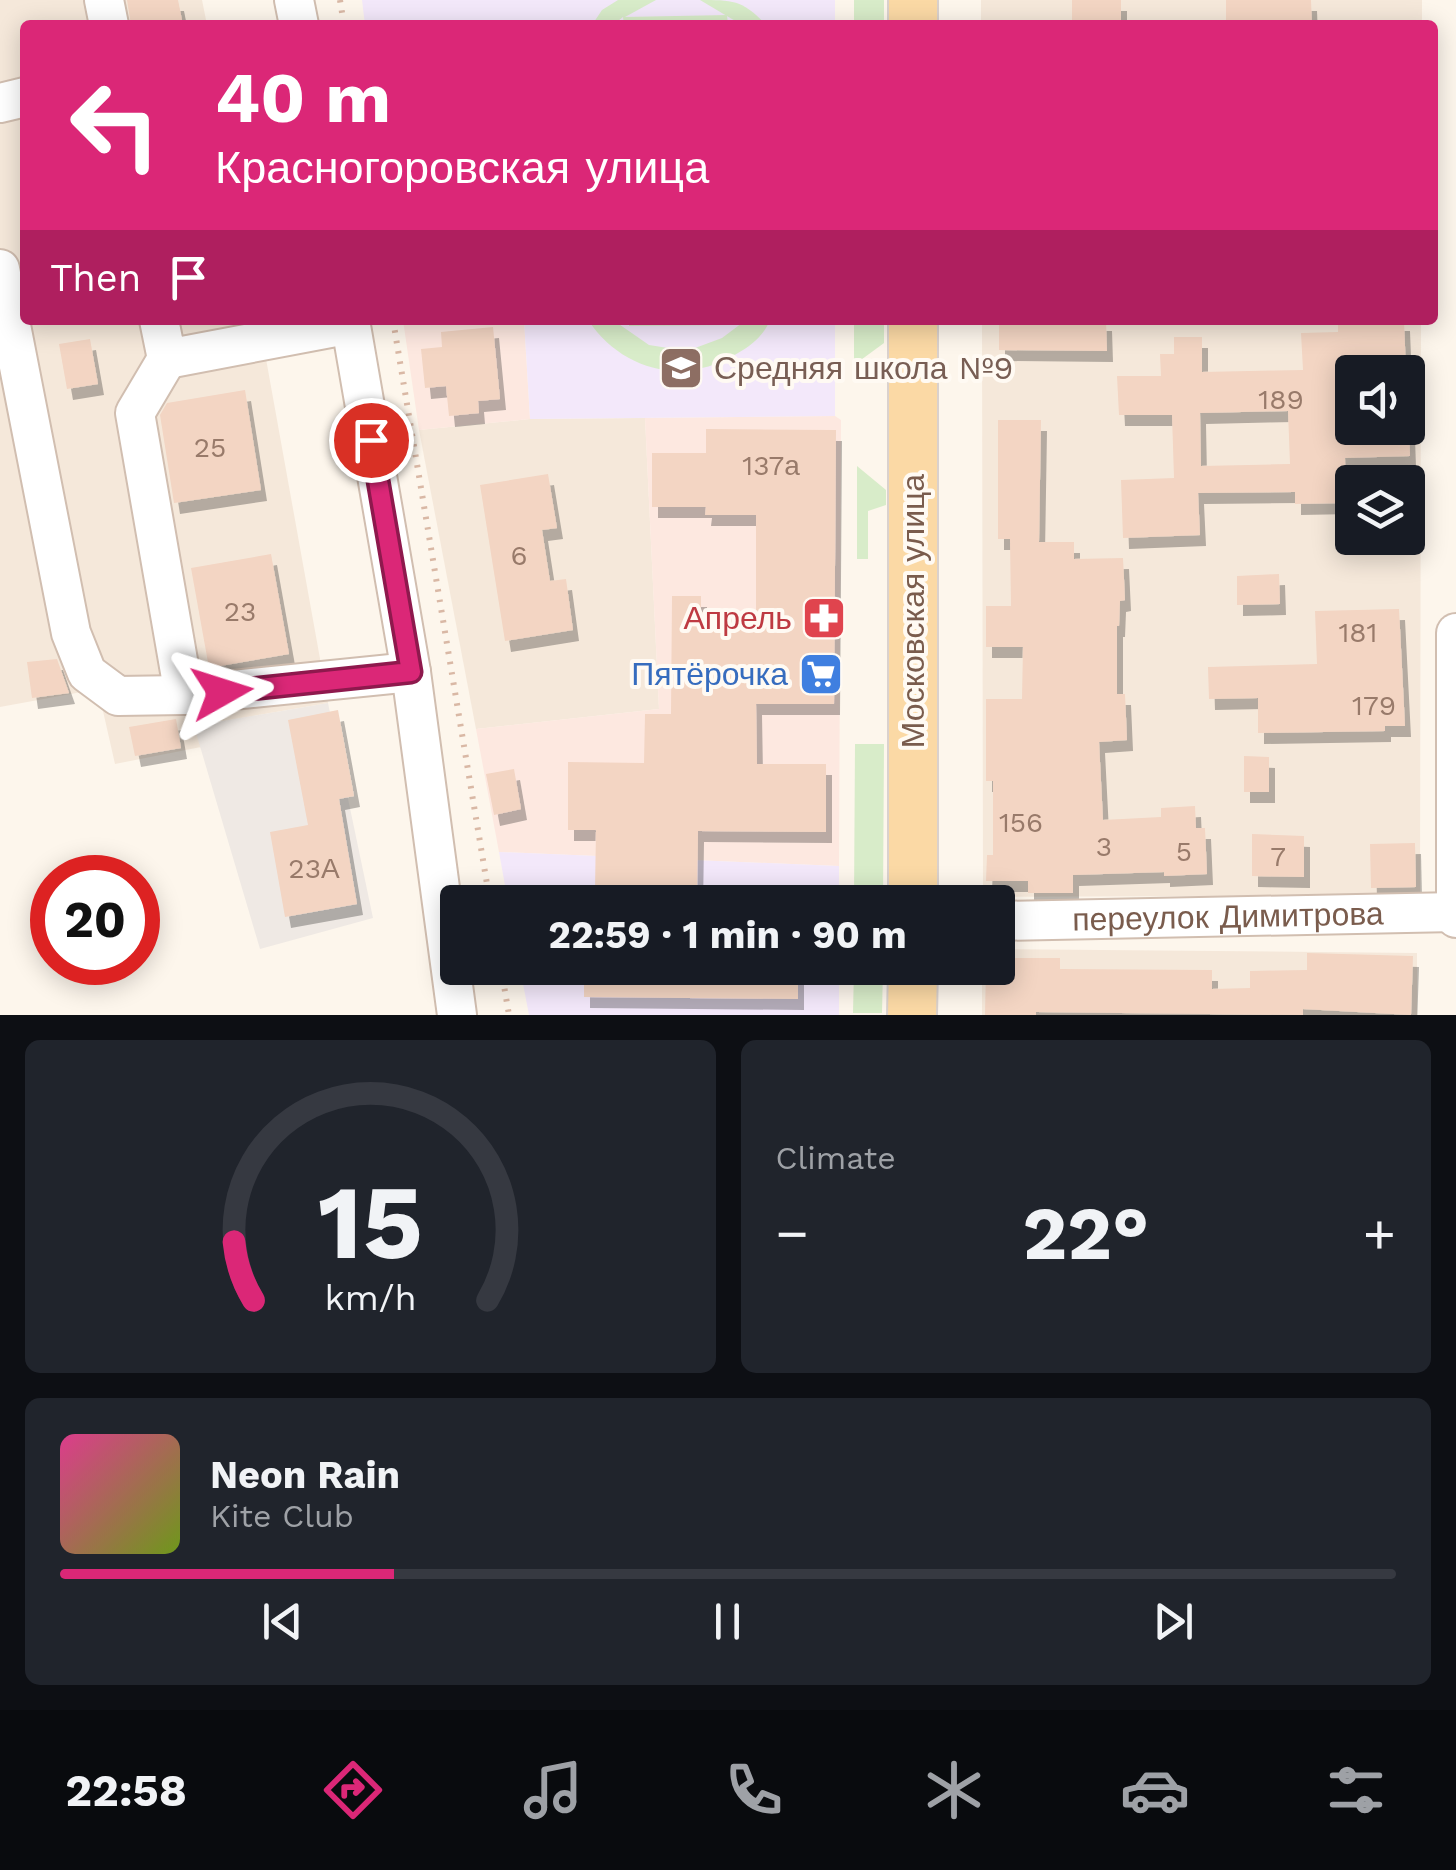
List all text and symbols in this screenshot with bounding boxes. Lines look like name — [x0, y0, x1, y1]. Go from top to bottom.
text: 40 m — [215, 57, 391, 139]
icon: left — [50, 60, 180, 190]
text: Красногоровская улица — [215, 141, 709, 194]
icon: arrive — [161, 250, 216, 305]
text: Then — [50, 256, 141, 300]
school or university icon: Средняя школа №9 — [658, 345, 704, 391]
place label: Средняя школа №9 — [714, 349, 1013, 387]
map controls — [1335, 355, 1425, 555]
button: sound — [1335, 355, 1425, 445]
house number: 189 — [1258, 383, 1304, 416]
pin — [329, 398, 414, 483]
icon: arrive — [344, 413, 399, 468]
house number: 25 — [194, 431, 226, 464]
house number: 137а — [742, 449, 800, 482]
button: layers — [1335, 465, 1425, 555]
street label: Московская улица — [894, 474, 932, 748]
house number: 6 — [510, 539, 528, 572]
house number: 23 — [224, 595, 256, 628]
pharmacy icon: Апрель — [801, 595, 847, 641]
place label: Апрель — [683, 599, 792, 637]
house number: 181 — [1338, 616, 1378, 649]
position arrow — [170, 640, 274, 744]
supermarket icon: Пятёрочка — [798, 651, 844, 697]
place label: Пятёрочка — [631, 655, 788, 693]
house number: 179 — [1352, 689, 1396, 722]
house number: 156 — [999, 806, 1043, 839]
house number: 3 — [1096, 830, 1112, 863]
house number: 5 — [1176, 835, 1192, 868]
house number: 7 — [1270, 840, 1286, 873]
house number: 23А — [288, 852, 340, 885]
speed limit sign: 20 — [30, 855, 160, 985]
street label: переулок Димитрова — [1072, 894, 1384, 939]
text: 22:59 · 1 min · 90 m — [548, 913, 907, 957]
text: Climate — [776, 1139, 896, 1177]
text: 15 — [318, 1161, 423, 1283]
text: 22° — [1022, 1189, 1149, 1277]
text: − — [776, 1201, 809, 1265]
text: + — [1363, 1201, 1396, 1265]
text: km/h — [324, 1277, 416, 1319]
text: Neon Rain — [210, 1453, 400, 1497]
text: Kite Club — [210, 1497, 354, 1535]
icon: previous — [255, 1594, 310, 1649]
icon: pause — [700, 1594, 755, 1649]
icon: next — [1146, 1594, 1201, 1649]
icon: directions — [318, 1755, 388, 1825]
icon: music — [518, 1755, 588, 1825]
icon: phone — [719, 1755, 789, 1825]
icon: climate — [919, 1755, 989, 1825]
icon: car — [1120, 1755, 1190, 1825]
icon: filters — [1321, 1755, 1391, 1825]
text: 22:58 — [65, 1764, 187, 1817]

